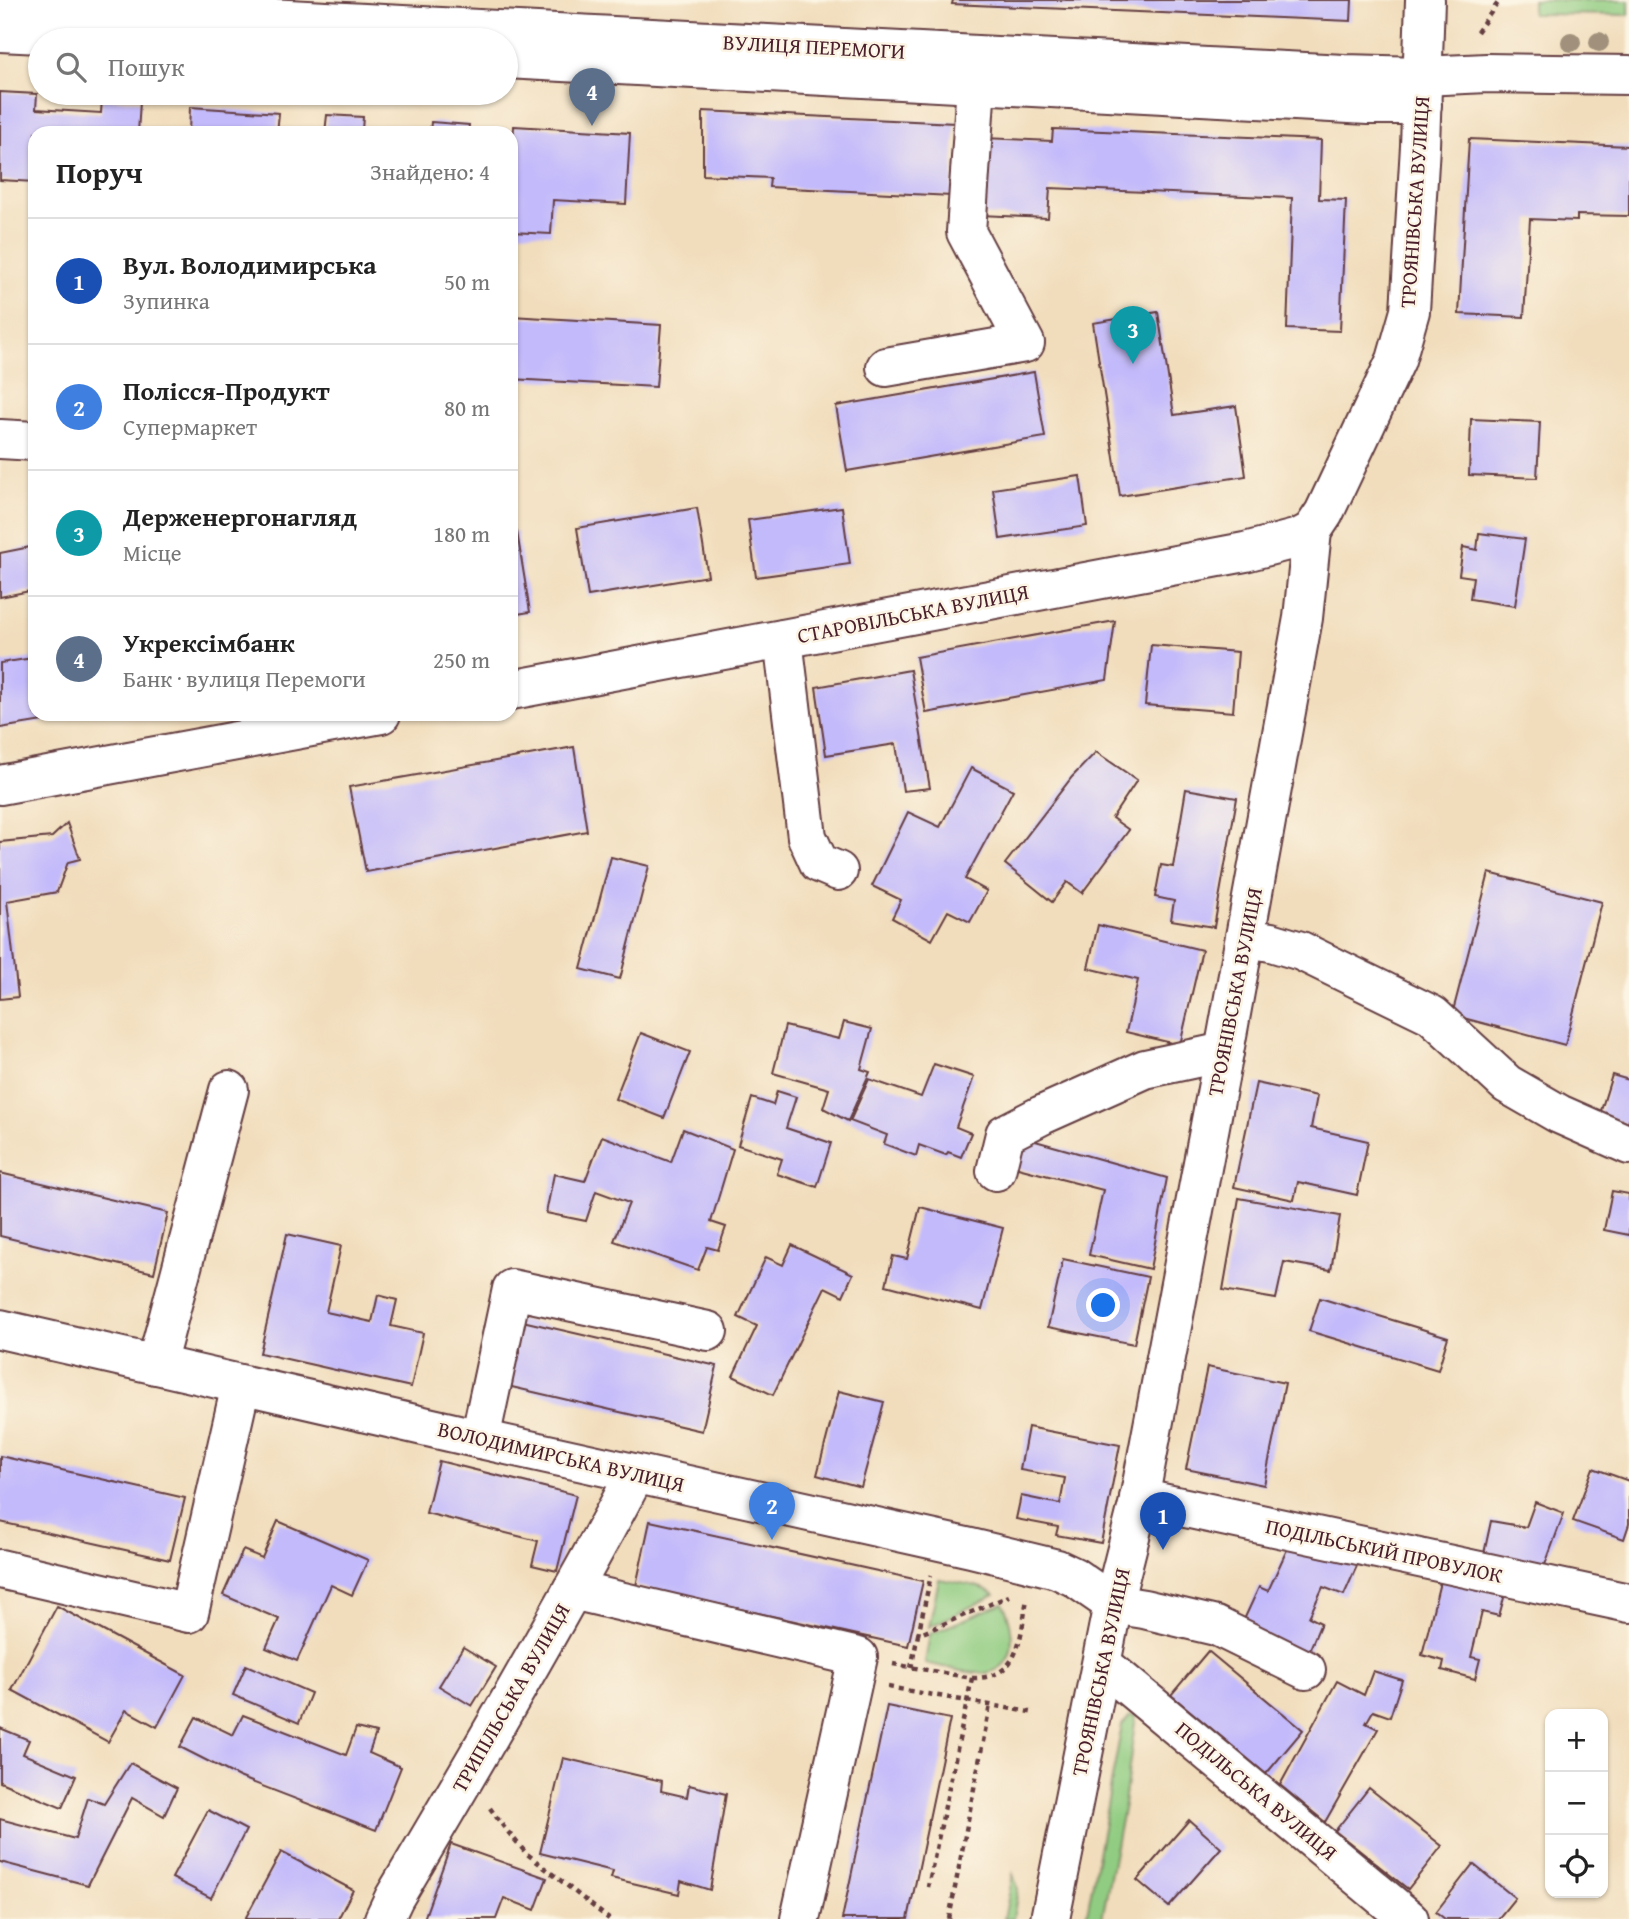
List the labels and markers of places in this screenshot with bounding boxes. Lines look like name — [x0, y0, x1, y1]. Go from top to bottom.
pin: 4 — [569, 68, 615, 126]
pin: 3 — [1110, 306, 1156, 364]
pin: 2 — [749, 1482, 795, 1540]
pin: 1 — [1140, 1492, 1186, 1550]

